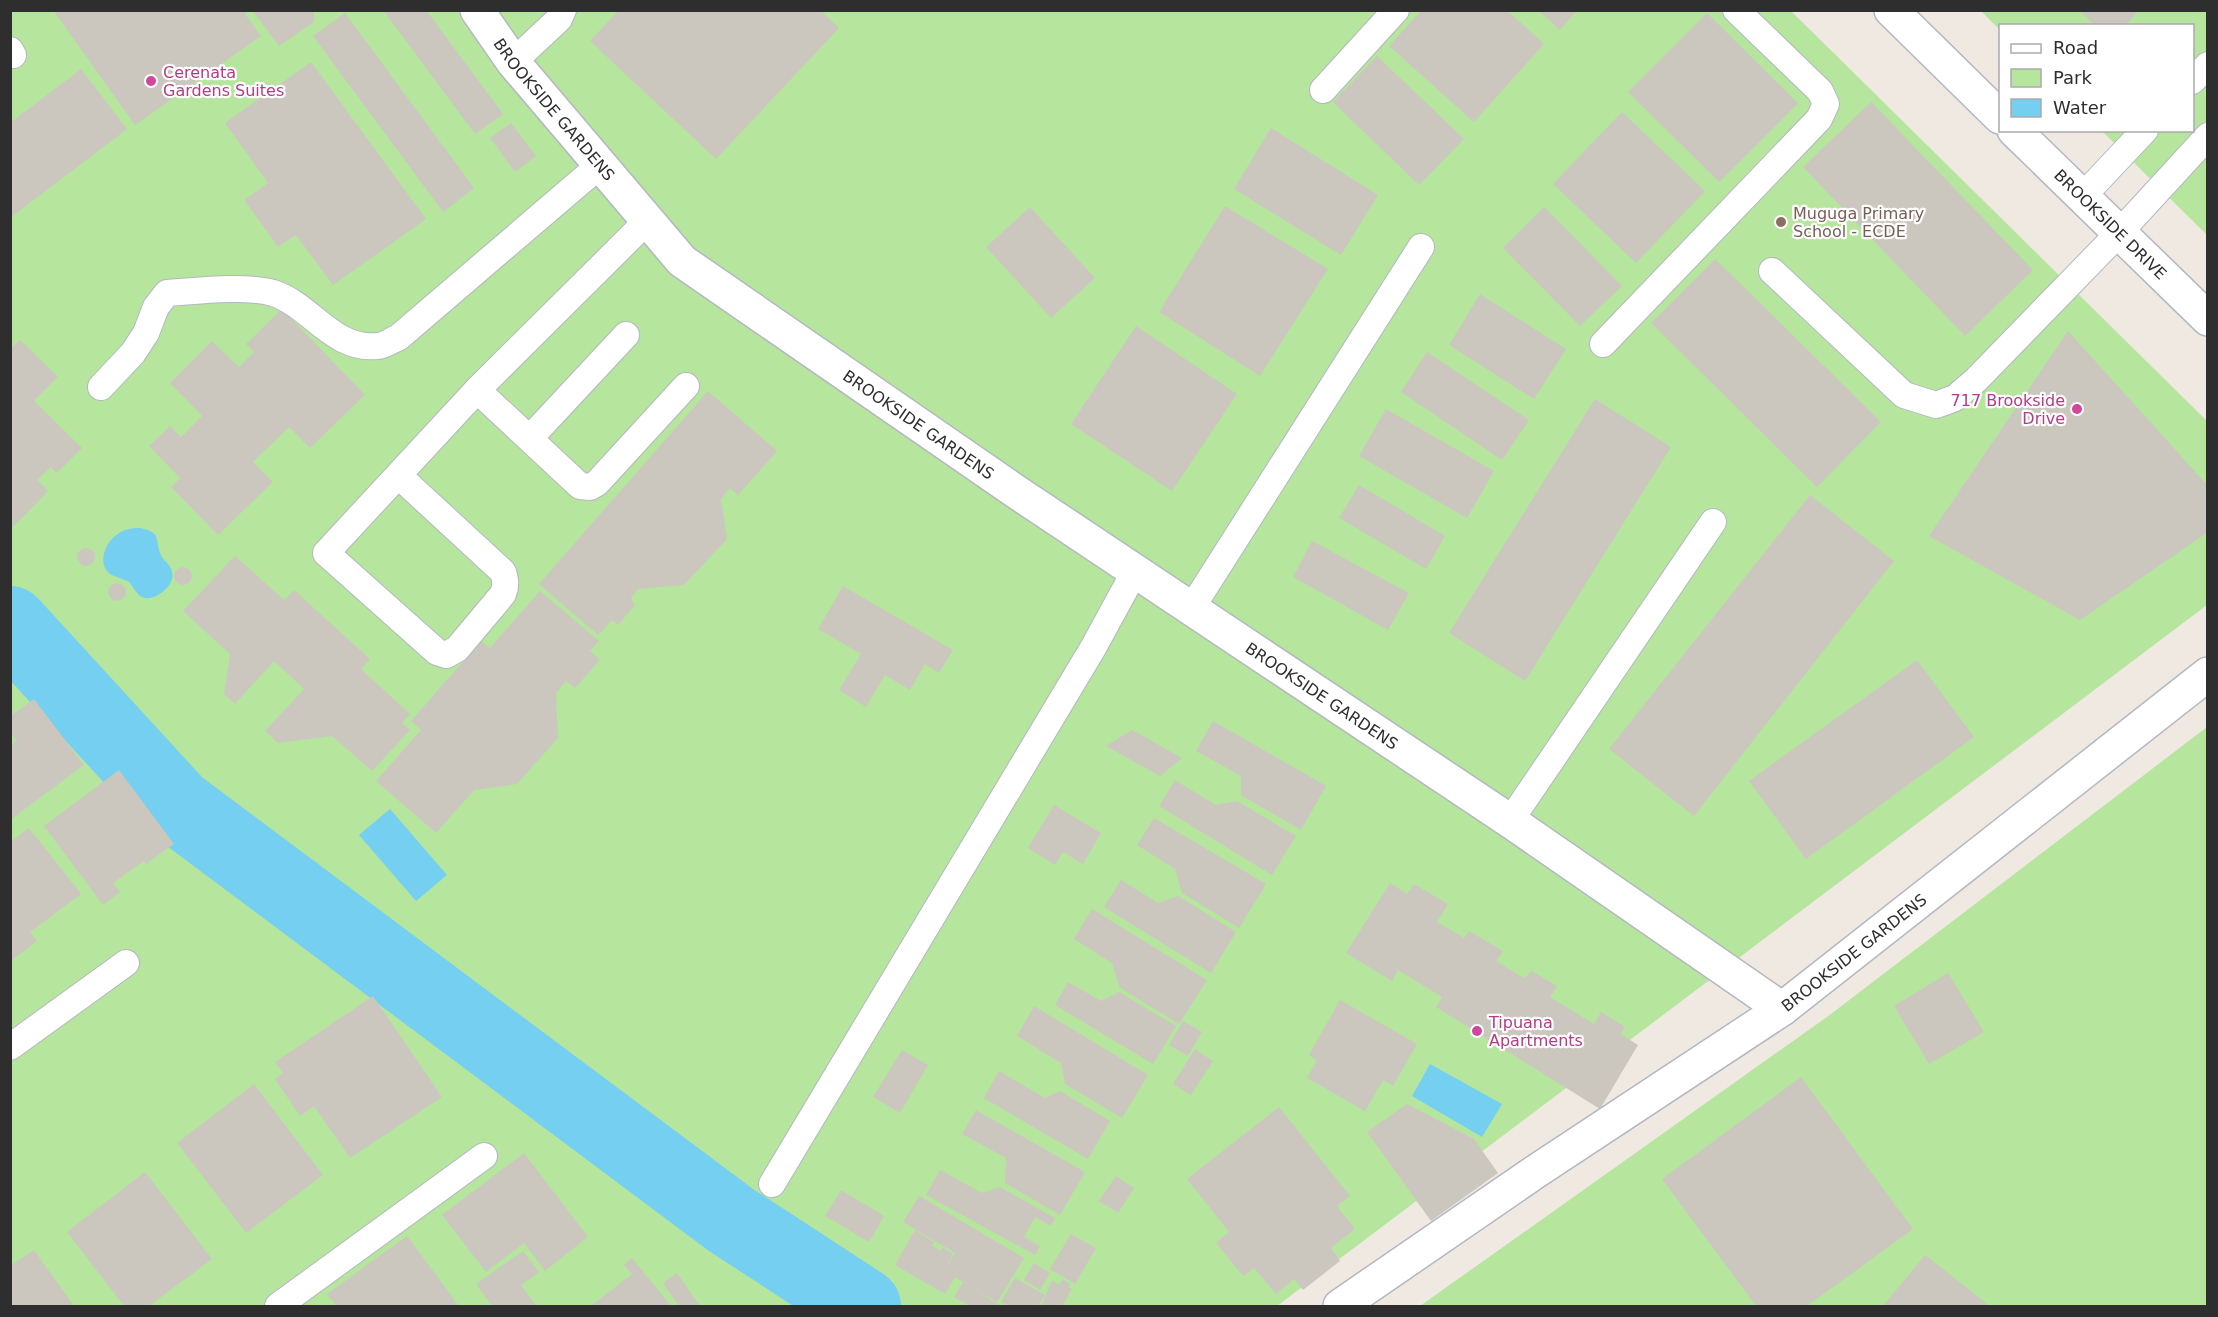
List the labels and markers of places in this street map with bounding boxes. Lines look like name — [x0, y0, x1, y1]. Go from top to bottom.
place label: Cerenata Gardens Suites — [163, 63, 284, 100]
marker: Cerenata Gardens Suites — [144, 74, 158, 88]
place label: Muguga Primary School - ECDE — [1793, 204, 1924, 241]
marker: Muguga Primary School - ECDE — [1774, 215, 1788, 229]
place label: 717 Brookside Drive — [1951, 391, 2065, 428]
marker: 717 Brookside Drive — [2070, 402, 2084, 416]
place label: Tipuana Apartments — [1488, 1013, 1583, 1050]
marker: Tipuana Apartments — [1470, 1024, 1484, 1038]

